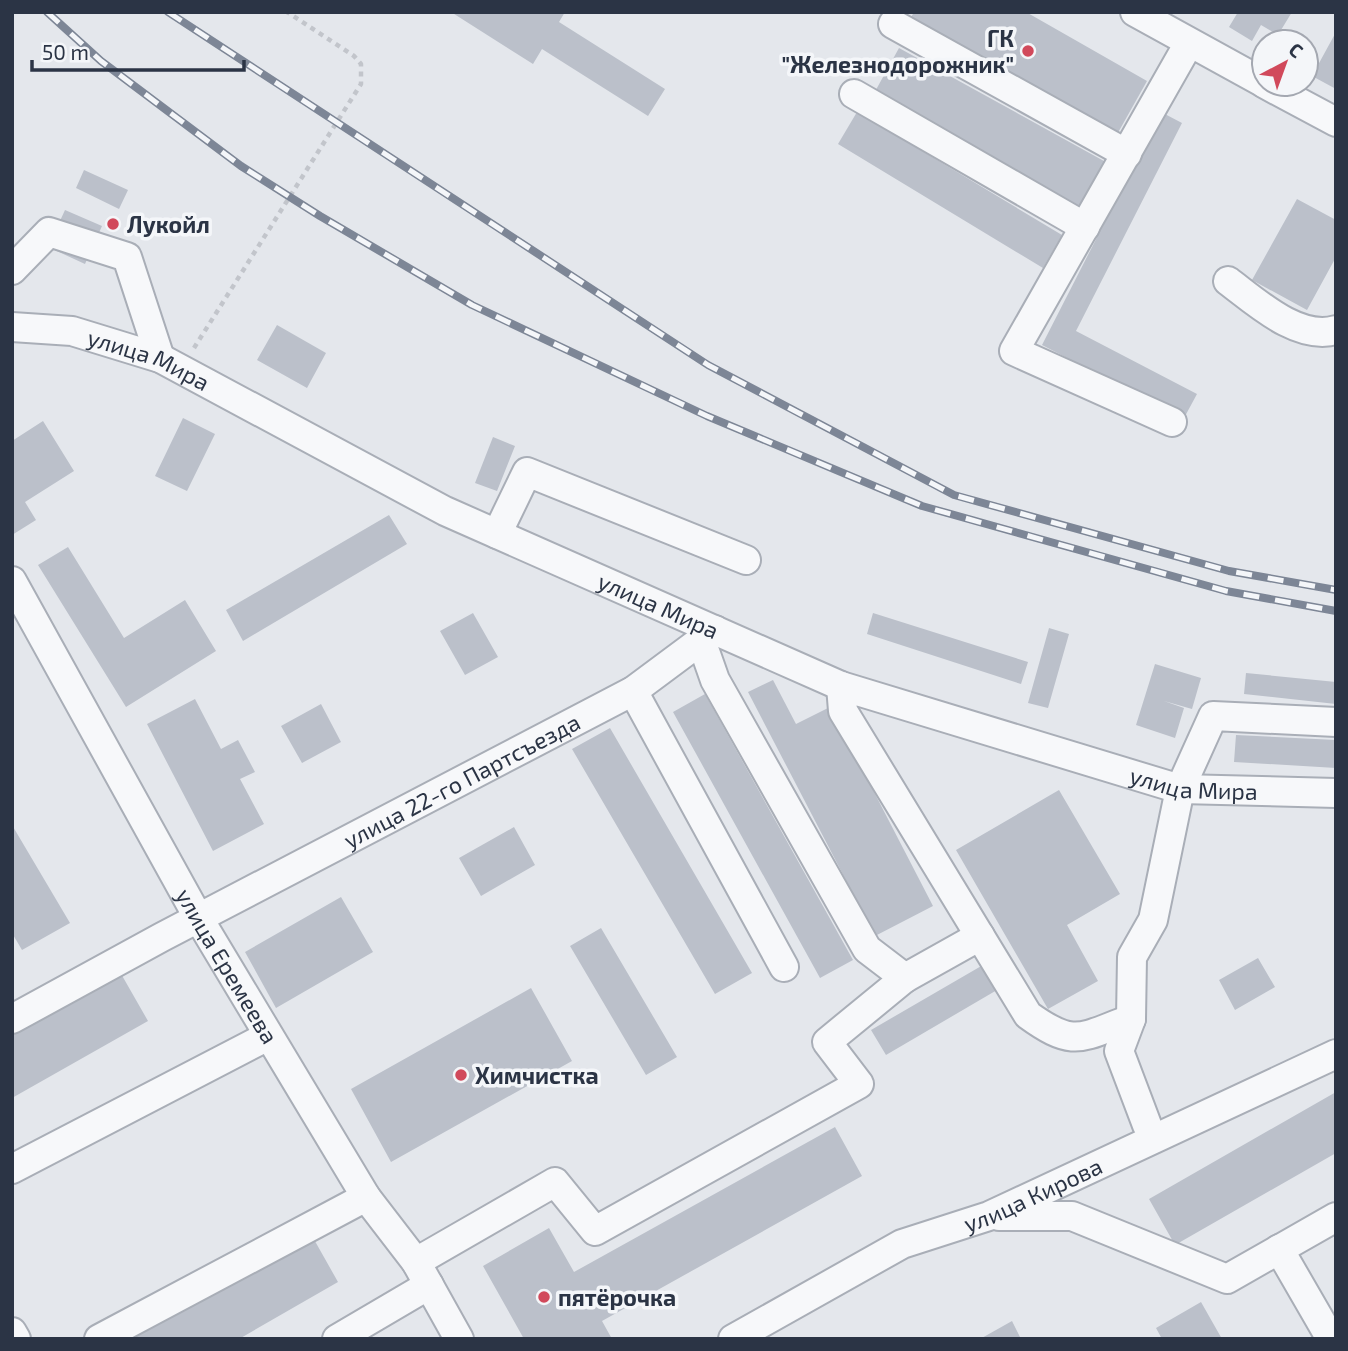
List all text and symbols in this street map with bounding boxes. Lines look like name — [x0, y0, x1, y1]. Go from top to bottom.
place label: ГК "Железнодорожник" — [782, 24, 1014, 78]
scale bar — [32, 28, 243, 72]
north arrow — [1250, 28, 1320, 98]
text: С — [1285, 37, 1308, 62]
text: 50 m — [42, 39, 89, 64]
marker: ГК "Железнодорожник" — [1020, 43, 1036, 59]
place label: Лукойл — [127, 210, 210, 238]
marker: Лукойл — [105, 216, 121, 232]
street label: улица Мира — [84, 323, 215, 396]
street label: улица Мира — [593, 566, 723, 644]
street label: улица 22-го Партсъезда — [339, 707, 585, 855]
street label: улица Мира — [1126, 761, 1258, 805]
street label: улица Еремеева — [170, 883, 284, 1048]
place label: Химчистка — [475, 1061, 599, 1089]
marker: Химчистка — [453, 1067, 469, 1083]
street label: улица Кирова — [960, 1151, 1106, 1238]
place label: пятёрочка — [558, 1283, 676, 1311]
marker: пятёрочка — [536, 1289, 552, 1305]

